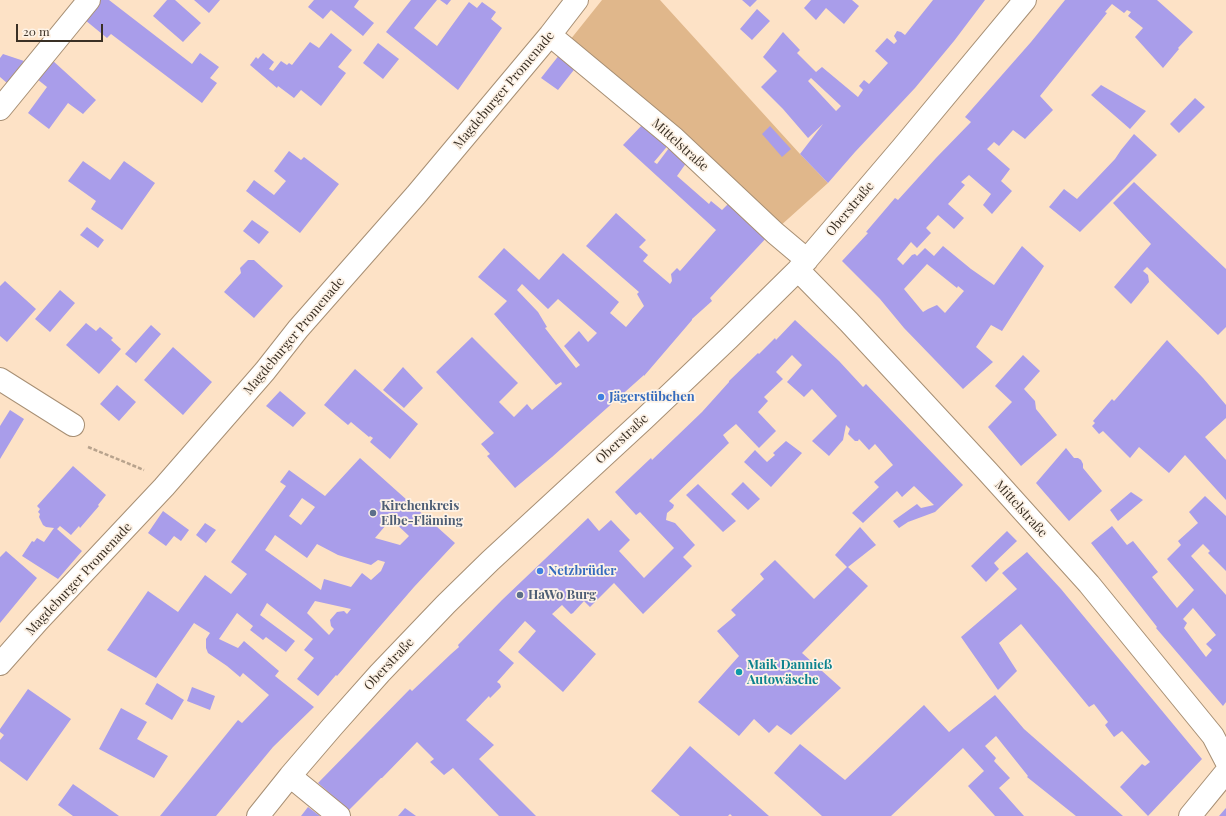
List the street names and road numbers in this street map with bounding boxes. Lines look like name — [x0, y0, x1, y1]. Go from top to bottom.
street label: Magdeburger Promenade — [450, 28, 558, 152]
street label: Mittelstraße — [648, 115, 712, 175]
street label: Oberstraße — [823, 179, 877, 239]
street label: Magdeburger Promenade — [240, 274, 348, 398]
street label: Oberstraße — [592, 411, 652, 467]
street label: Mittelstraße — [991, 477, 1051, 541]
street label: Magdeburger Promenade — [23, 519, 135, 639]
street label: Oberstraße — [361, 634, 417, 694]

